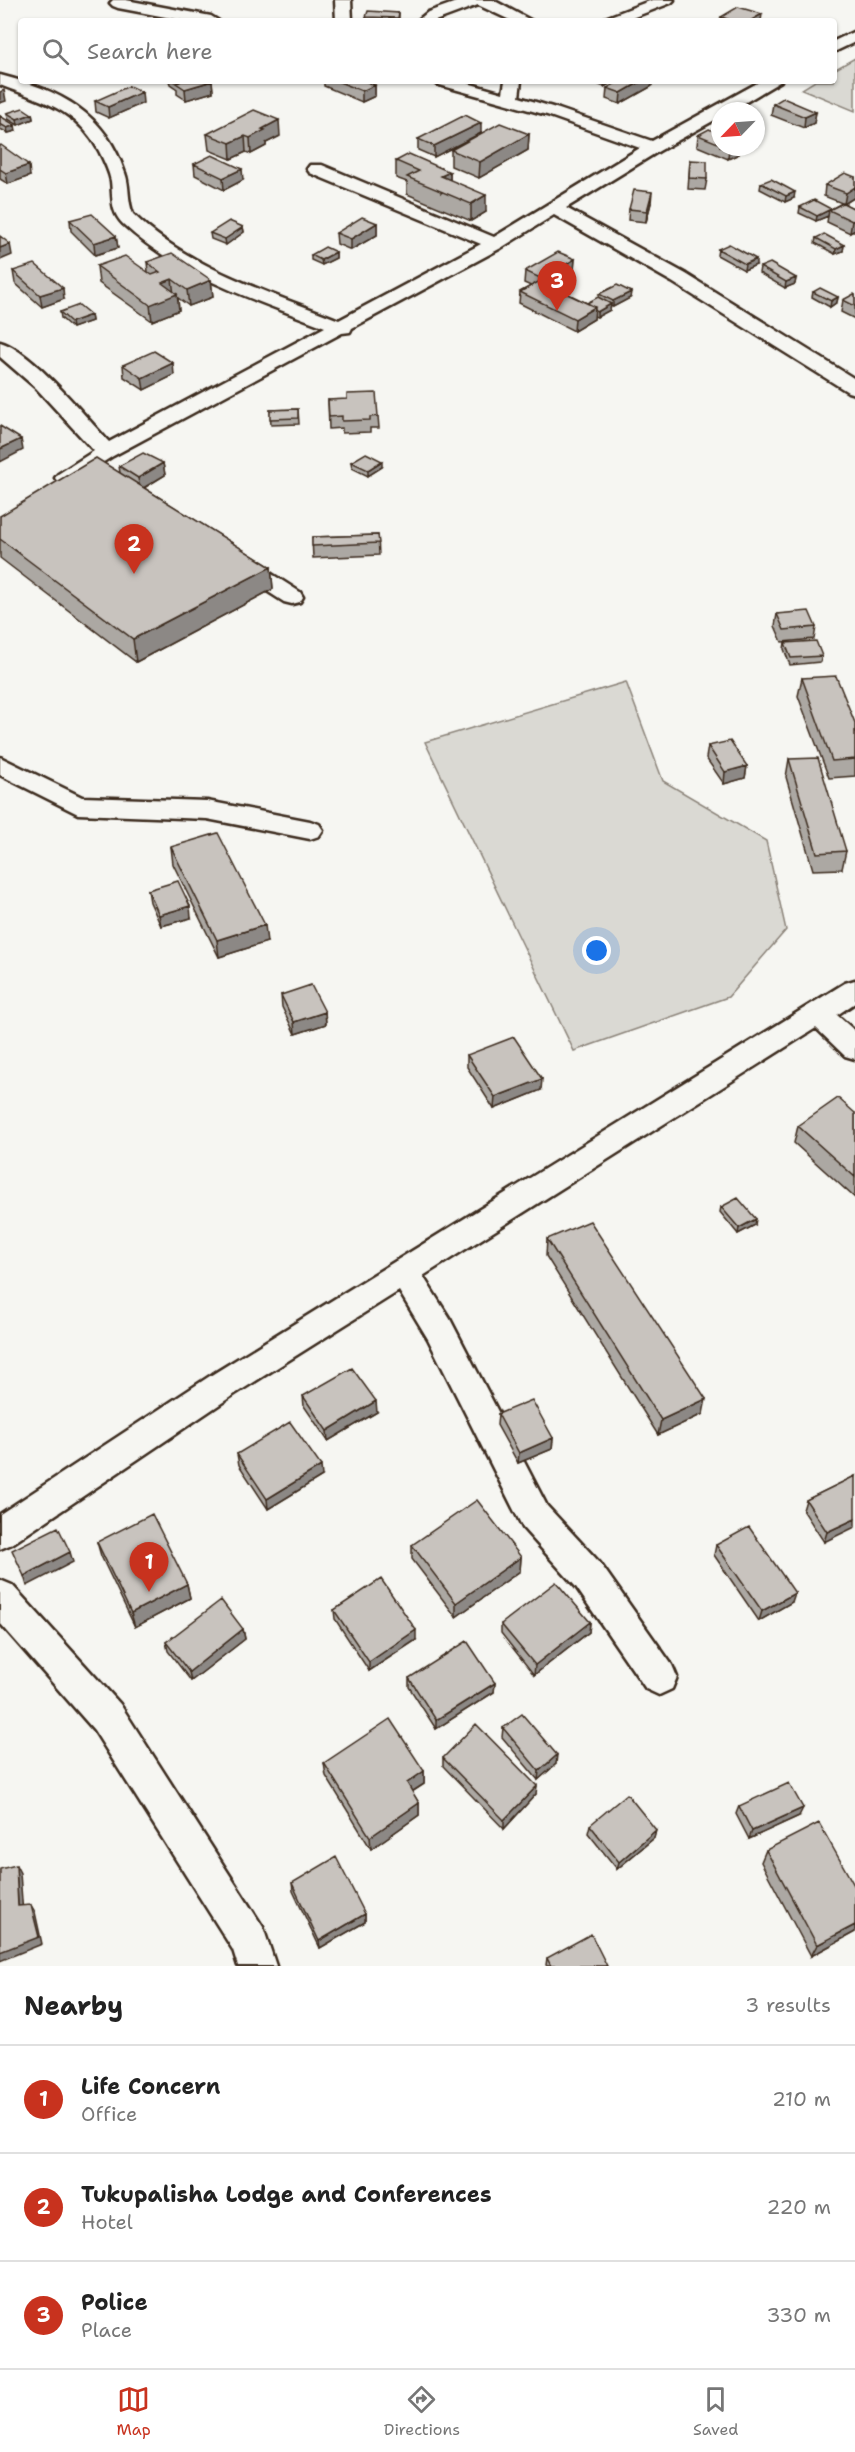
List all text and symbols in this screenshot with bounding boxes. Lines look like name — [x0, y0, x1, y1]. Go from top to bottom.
search box — [18, 18, 837, 84]
icon: search — [39, 35, 72, 68]
text: Search here — [87, 37, 213, 66]
north arrow — [711, 102, 765, 156]
pin: 3 — [538, 262, 576, 311]
pin: 2 — [114, 524, 154, 574]
your location — [582, 936, 611, 965]
pin: 1 — [130, 1542, 168, 1592]
text: Nearby — [24, 1988, 123, 2023]
text: 3 results — [745, 1992, 831, 2018]
text: Life Concern — [81, 2072, 220, 2101]
text: 1 — [39, 2086, 48, 2112]
text: 210 m — [772, 2086, 831, 2112]
text: Office — [81, 2101, 137, 2127]
text: Tukupalisha Lodge and Conferences — [81, 2180, 492, 2209]
text: 2 — [37, 2194, 51, 2220]
text: 220 m — [767, 2194, 831, 2220]
text: Hotel — [81, 2209, 133, 2235]
text: Police — [81, 2288, 148, 2317]
text: 3 — [37, 2302, 51, 2328]
text: 330 m — [767, 2302, 831, 2328]
text: Place — [81, 2317, 132, 2343]
tab: Map — [117, 2383, 151, 2440]
tab: Directions — [384, 2383, 460, 2440]
tab: Saved — [693, 2383, 739, 2440]

